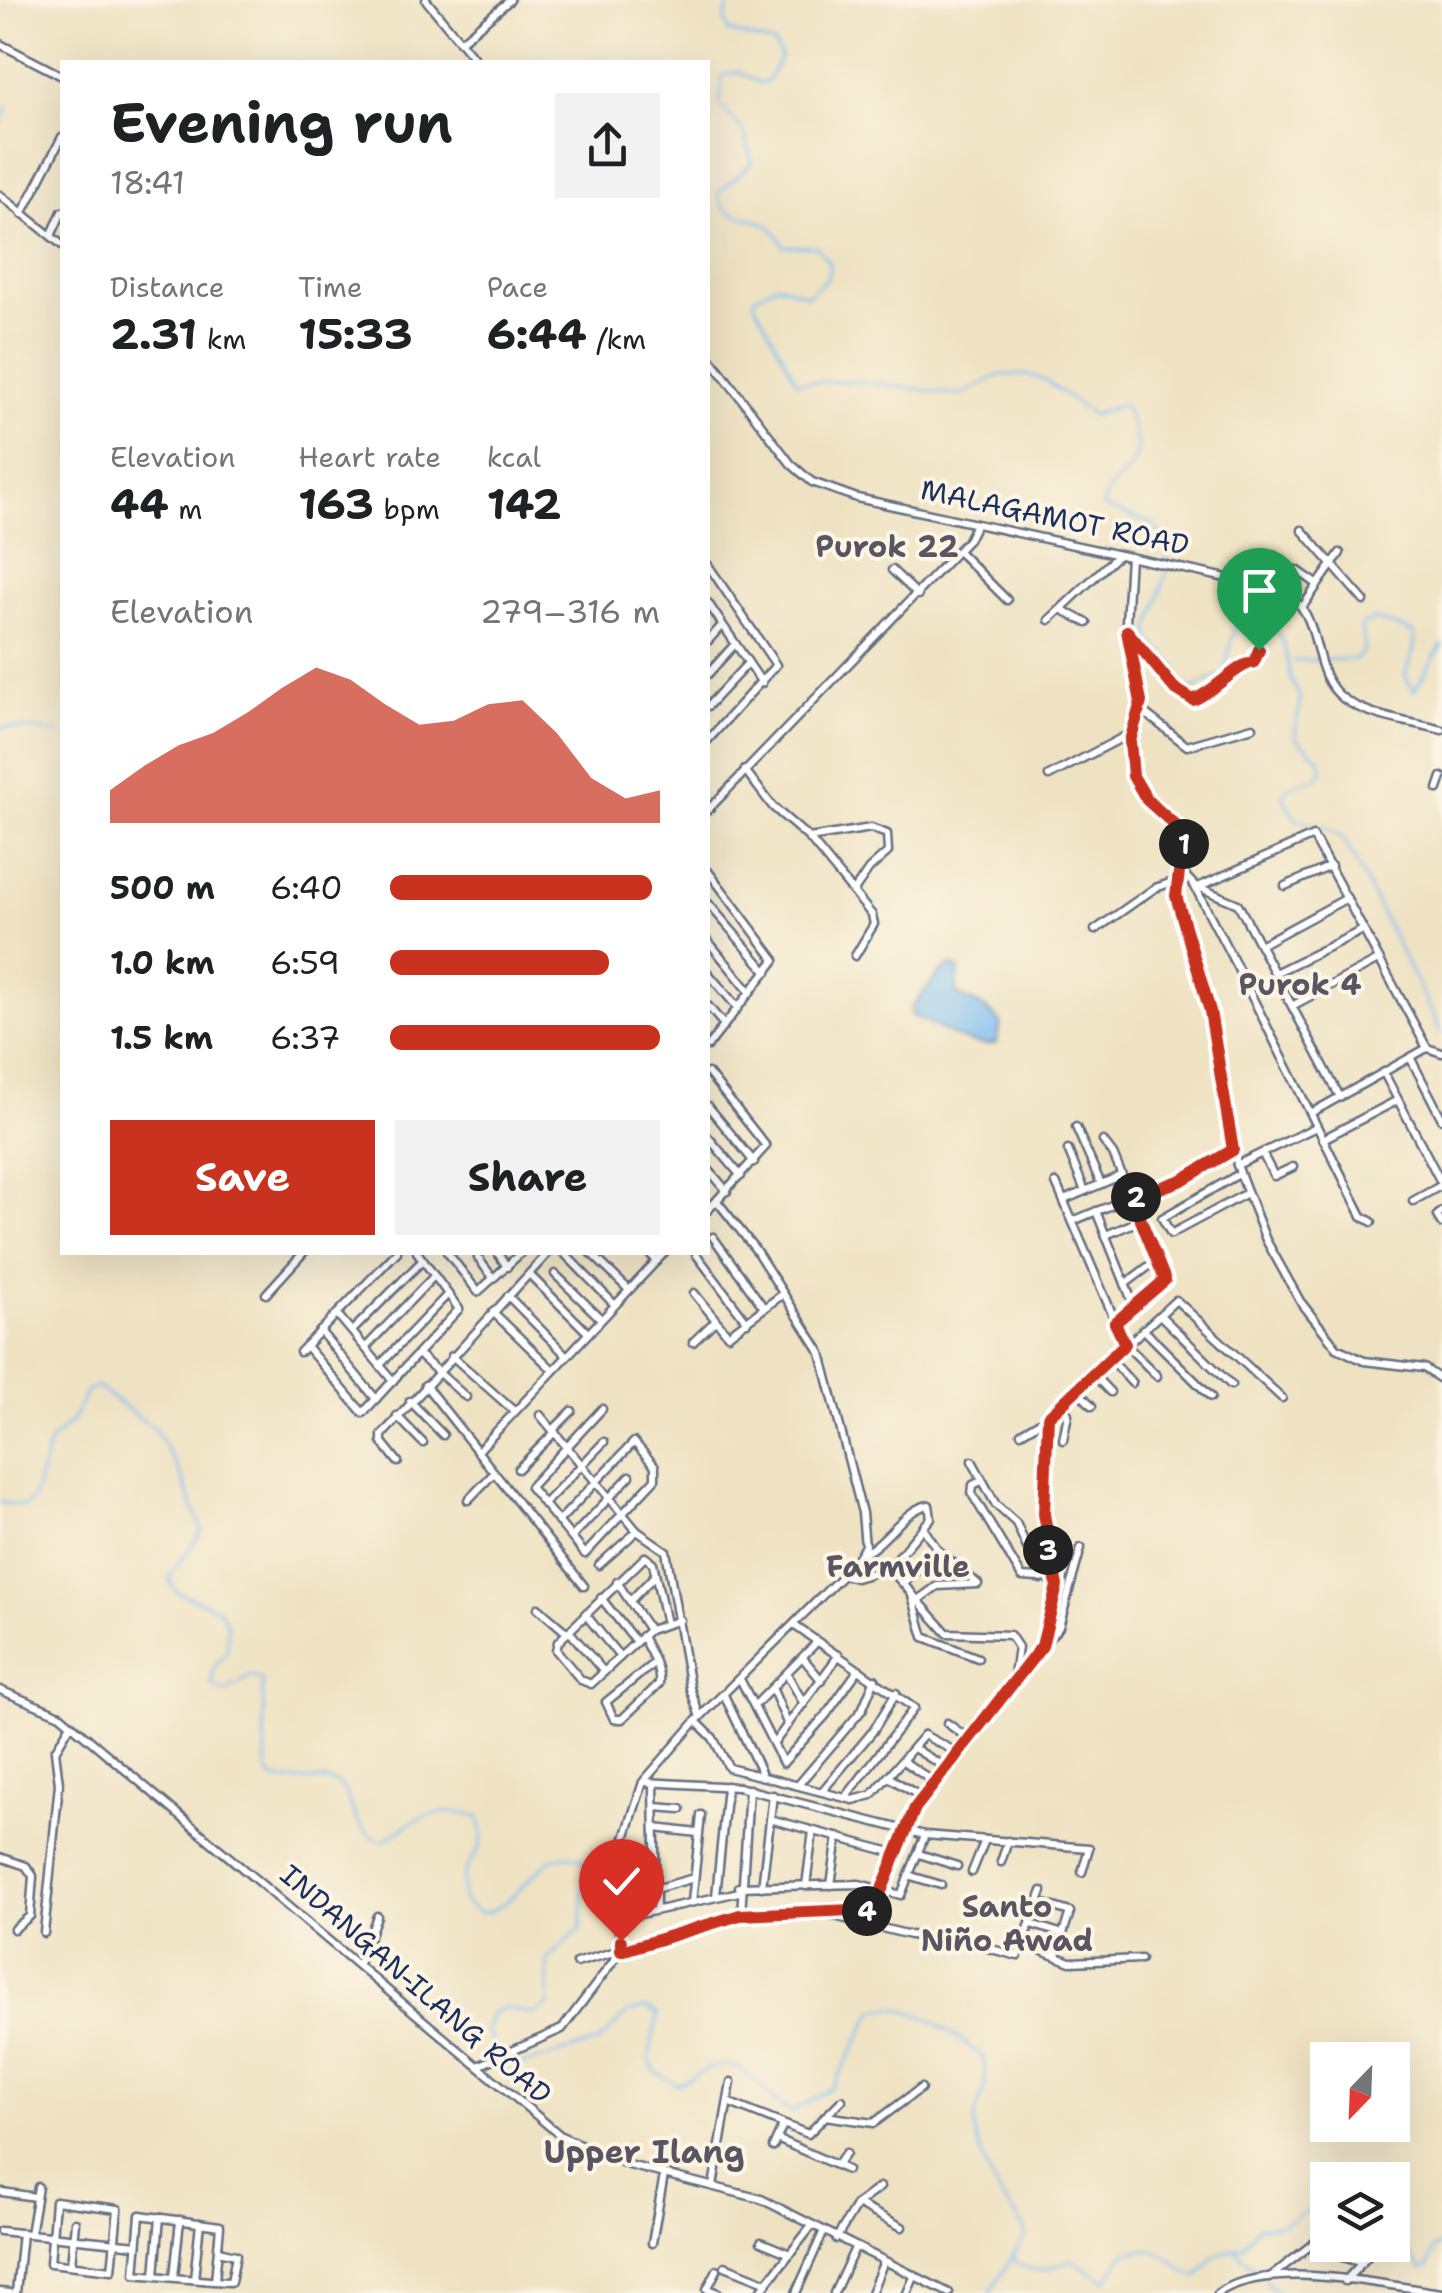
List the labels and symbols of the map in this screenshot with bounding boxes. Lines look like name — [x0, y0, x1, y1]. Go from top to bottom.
street label: MALAGAMOT ROAD — [917, 470, 1193, 564]
district label: Purok 22 — [815, 526, 959, 567]
pin — [1217, 548, 1302, 651]
pin: 1 — [1159, 819, 1209, 869]
district label: Purok 4 — [1239, 964, 1361, 1005]
pin: 2 — [1111, 1172, 1161, 1222]
pin: 3 — [1023, 1525, 1073, 1575]
district label: Farmville — [826, 1546, 970, 1587]
pin — [579, 1839, 664, 1942]
street label: INDANGAN-ILANG ROAD — [272, 1856, 560, 2112]
pin: 4 — [842, 1886, 892, 1936]
district label: Santo Niño Awad — [921, 1886, 1093, 1961]
north arrow — [1310, 2042, 1410, 2142]
district label: Upper Ilang — [543, 2130, 745, 2173]

